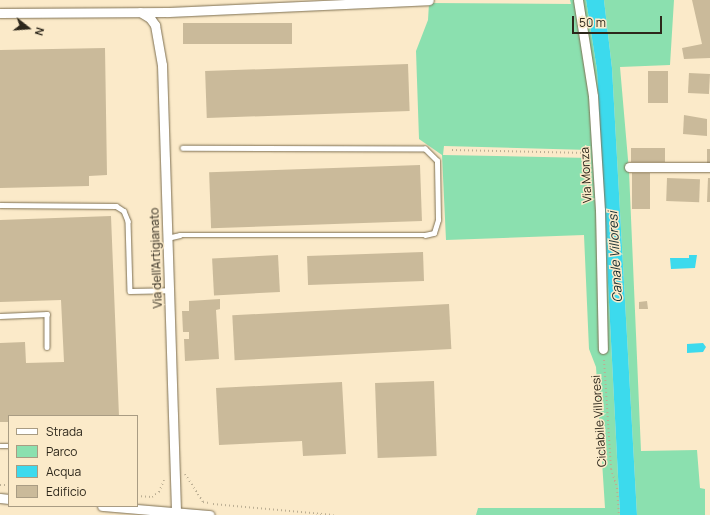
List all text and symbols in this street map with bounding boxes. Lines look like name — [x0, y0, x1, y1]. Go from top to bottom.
north arrow — [8, 8, 48, 48]
scale bar — [574, 8, 664, 34]
text: 50 m — [579, 14, 606, 31]
text: N — [32, 26, 48, 38]
street label: Via Monza — [577, 147, 595, 203]
street label: Via dell'Artigianato — [147, 207, 165, 309]
water label: Canale Villoresi — [605, 211, 625, 303]
street label: Ciclabile Villoresi — [589, 374, 609, 468]
legend — [8, 415, 138, 507]
text: Strada — [46, 423, 83, 440]
text: Parco — [46, 443, 77, 460]
text: Acqua — [46, 463, 81, 480]
text: Edificio — [46, 483, 86, 500]

